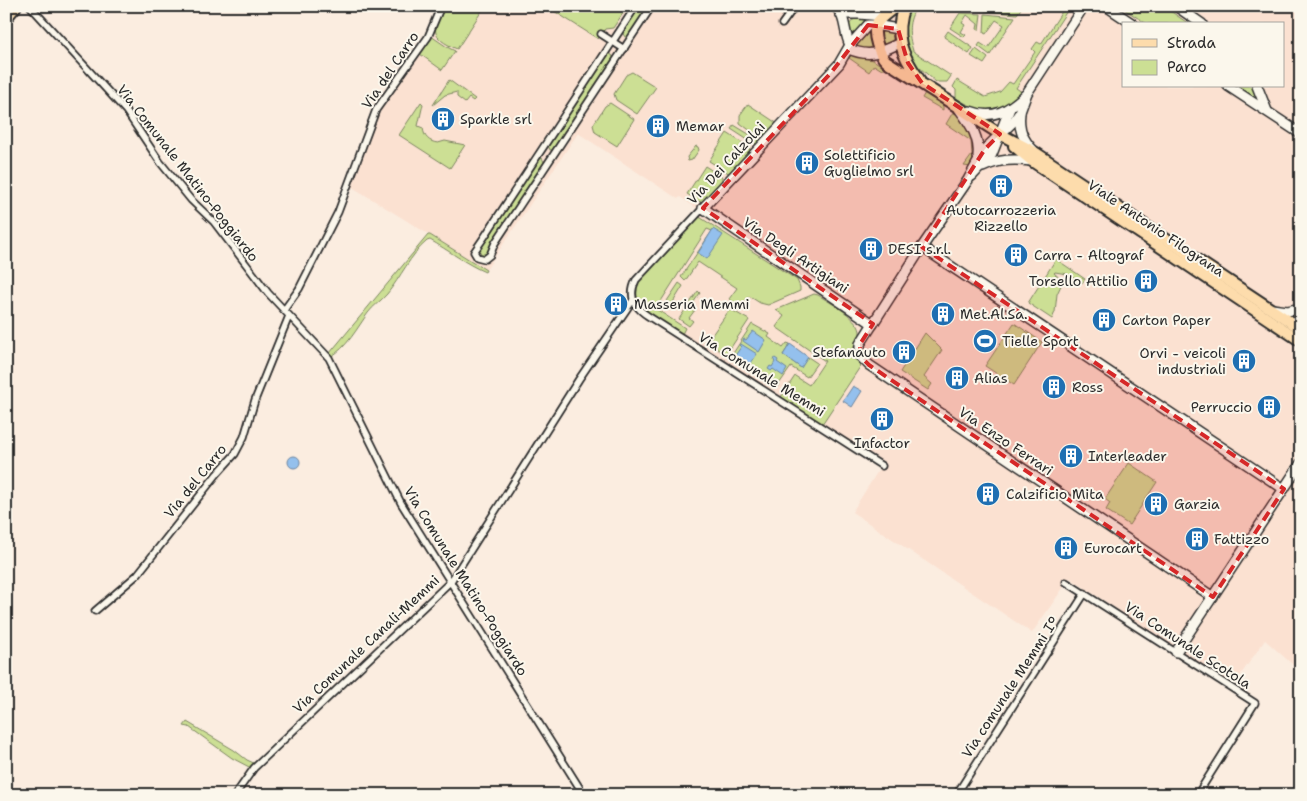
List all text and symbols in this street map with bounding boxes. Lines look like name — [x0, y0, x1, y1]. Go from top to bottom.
legend — [1122, 22, 1284, 88]
street label: Via del Carro — [357, 28, 423, 112]
text: Strada — [1167, 33, 1216, 53]
text: Parco — [1167, 57, 1207, 77]
street label: Via Comunale Matino-Poggiardo — [113, 81, 263, 265]
building icon: Sparkle srl — [430, 106, 456, 132]
place label: Sparkle srl — [460, 110, 532, 128]
building icon: Memar — [645, 113, 671, 139]
place label: Memar — [676, 117, 725, 135]
street label: Via Dei Calzolai — [683, 118, 769, 208]
place label: Solettificio Guglielmo srl — [824, 146, 914, 180]
building icon: Solettificio Guglielmo srl — [794, 150, 820, 176]
building icon: Autocarrozzeria Rizzello — [988, 173, 1014, 199]
street label: Viale Antonio Filograna — [1084, 176, 1228, 281]
place label: Autocarrozzeria Rizzello — [946, 201, 1056, 235]
street label: Via Degli Artigiani — [740, 213, 852, 297]
building icon: DESI s.r.l. — [858, 236, 884, 262]
place label: DESI s.r.l. — [888, 240, 951, 258]
building icon: Carra - Altograf — [1003, 242, 1029, 268]
place label: Carra - Altograf — [1034, 246, 1145, 264]
building icon: Torsello Attilio — [1133, 268, 1159, 294]
place label: Torsello Attilio — [1029, 272, 1128, 290]
building icon: Masseria Memmi — [603, 291, 629, 317]
place label: Masseria Memmi — [634, 295, 750, 313]
building icon: Met.Al.Sa. — [930, 301, 956, 327]
place label: Met.Al.Sa. — [960, 305, 1027, 323]
building icon: Carton Paper — [1091, 307, 1117, 333]
place label: Carton Paper — [1122, 311, 1211, 329]
street label: Via Comunale Memmi — [695, 328, 829, 420]
sports icon: Tielle Sport — [972, 328, 998, 354]
place label: Tielle Sport — [1002, 332, 1079, 350]
building icon: Stefanauto — [891, 339, 917, 365]
place label: Stefanauto — [813, 343, 886, 361]
place label: Orvi - veicoli industriali — [1140, 344, 1226, 378]
building icon: Orvi - veicoli industriali — [1231, 348, 1257, 374]
building icon: Alias — [944, 365, 970, 391]
place label: Alias — [974, 369, 1008, 387]
building icon: Ross — [1041, 374, 1067, 400]
place label: Ross — [1072, 378, 1103, 396]
building icon: Perruccio — [1256, 394, 1282, 420]
place label: Perruccio — [1191, 398, 1252, 416]
street label: Via Enzo Ferrari — [955, 403, 1057, 479]
building icon: Infactor — [869, 406, 895, 432]
place label: Infactor — [854, 434, 910, 452]
street label: Via del Carro — [160, 440, 230, 522]
building icon: Interleader — [1058, 443, 1084, 469]
place label: Interleader — [1088, 447, 1167, 465]
building icon: Calzificio Mita — [975, 481, 1001, 507]
street label: Via Comunale Matino-Poggiardo — [400, 483, 532, 679]
place label: Calzificio Mita — [1006, 485, 1104, 503]
building icon: Garzia — [1143, 491, 1169, 517]
place label: Garzia — [1174, 495, 1220, 513]
building icon: Fattizzo — [1184, 526, 1210, 552]
place label: Fattizzo — [1214, 530, 1269, 548]
building icon: Eurocart — [1053, 535, 1079, 561]
place label: Eurocart — [1084, 539, 1142, 557]
street label: Via Comunale Canali-Memmi — [289, 571, 443, 717]
street label: Via Comunale Scotola — [1121, 597, 1255, 693]
street label: Via comunale Memmi I° — [957, 613, 1063, 761]

